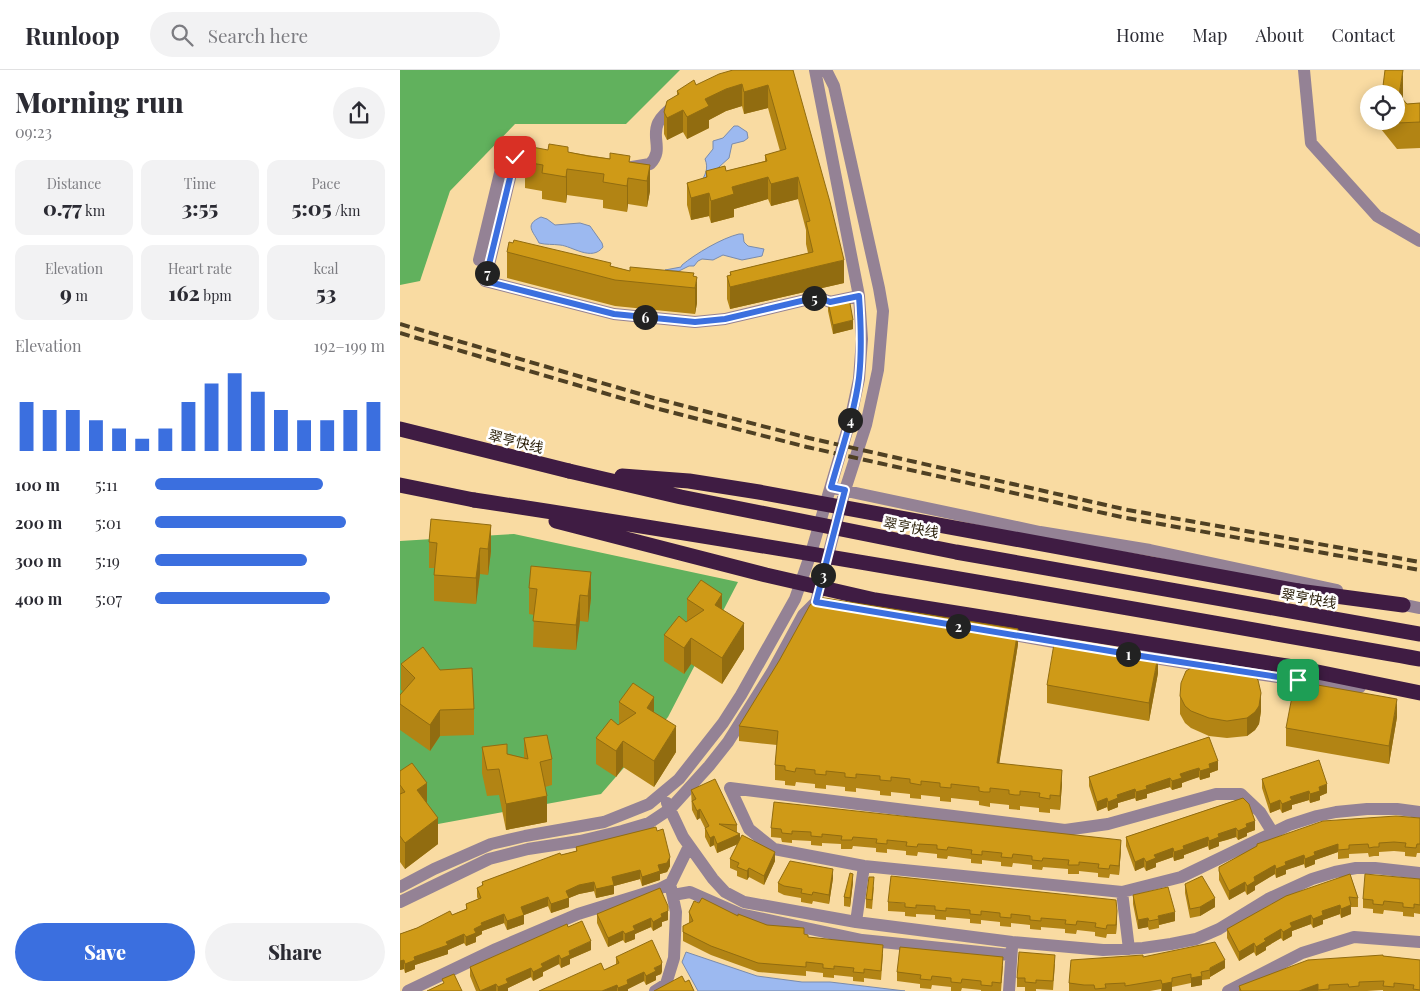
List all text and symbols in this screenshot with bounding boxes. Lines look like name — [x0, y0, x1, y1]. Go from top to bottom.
search box — [150, 12, 500, 57]
text: Runloop — [25, 19, 120, 51]
icon: search — [168, 21, 196, 49]
text: Search here — [208, 22, 308, 48]
text: Home — [1116, 23, 1164, 47]
text: Map — [1192, 23, 1227, 47]
text: About — [1255, 23, 1304, 47]
text: Contact — [1332, 23, 1395, 47]
text: Morning run — [15, 83, 184, 120]
map controls — [1360, 85, 1405, 130]
button: locate — [1360, 85, 1405, 130]
button: share — [333, 87, 385, 139]
text: 09:23 — [15, 121, 52, 142]
pin — [494, 136, 536, 178]
icon: check — [501, 143, 529, 171]
text: Distance — [47, 174, 101, 193]
text: Time — [184, 174, 216, 193]
text: Pace — [312, 174, 340, 193]
text: 0.77 — [43, 193, 82, 221]
text: 3:55 — [182, 193, 218, 221]
text: 5:05 — [292, 193, 332, 221]
text: km — [82, 201, 105, 220]
text: /km — [332, 201, 360, 220]
text: Elevation — [45, 259, 103, 278]
text: Heart rate — [168, 259, 232, 278]
text: kcal — [313, 259, 339, 278]
pin: 7 — [474, 260, 500, 286]
text: 7 — [484, 264, 491, 283]
text: 9 — [60, 278, 72, 306]
text: 162 — [168, 278, 200, 306]
text: 53 — [316, 278, 336, 306]
text: m — [72, 286, 88, 305]
text: bpm — [200, 286, 232, 305]
pin: 5 — [802, 286, 826, 310]
text: 5 — [811, 289, 818, 308]
pin: 6 — [632, 304, 658, 330]
text: 6 — [642, 308, 649, 327]
text: Elevation — [15, 335, 82, 356]
text: 192–199 m — [314, 335, 385, 356]
pin: 4 — [838, 408, 862, 432]
text: 4 — [847, 411, 854, 430]
street label: 翠亨快线 — [487, 425, 545, 457]
text: 100 m — [15, 474, 60, 495]
text: 5:11 — [95, 474, 118, 495]
text: 200 m — [15, 512, 62, 533]
text: 5:01 — [95, 512, 121, 533]
street label: 翠亨快线 — [882, 512, 940, 542]
text: 300 m — [15, 550, 62, 571]
text: 5:19 — [95, 550, 120, 571]
pin: 3 — [810, 562, 836, 588]
text: 3 — [820, 566, 827, 585]
street label: 翠亨快线 — [1280, 584, 1338, 612]
text: 400 m — [15, 588, 62, 609]
text: 5:07 — [95, 588, 122, 609]
pin: 2 — [946, 614, 970, 638]
text: 2 — [955, 617, 962, 636]
pin: 1 — [1116, 642, 1140, 666]
text: 1 — [1126, 645, 1131, 664]
pin — [1277, 659, 1319, 701]
icon: arrive — [1284, 666, 1312, 694]
button: Save — [15, 923, 195, 981]
button: Share — [205, 923, 385, 981]

